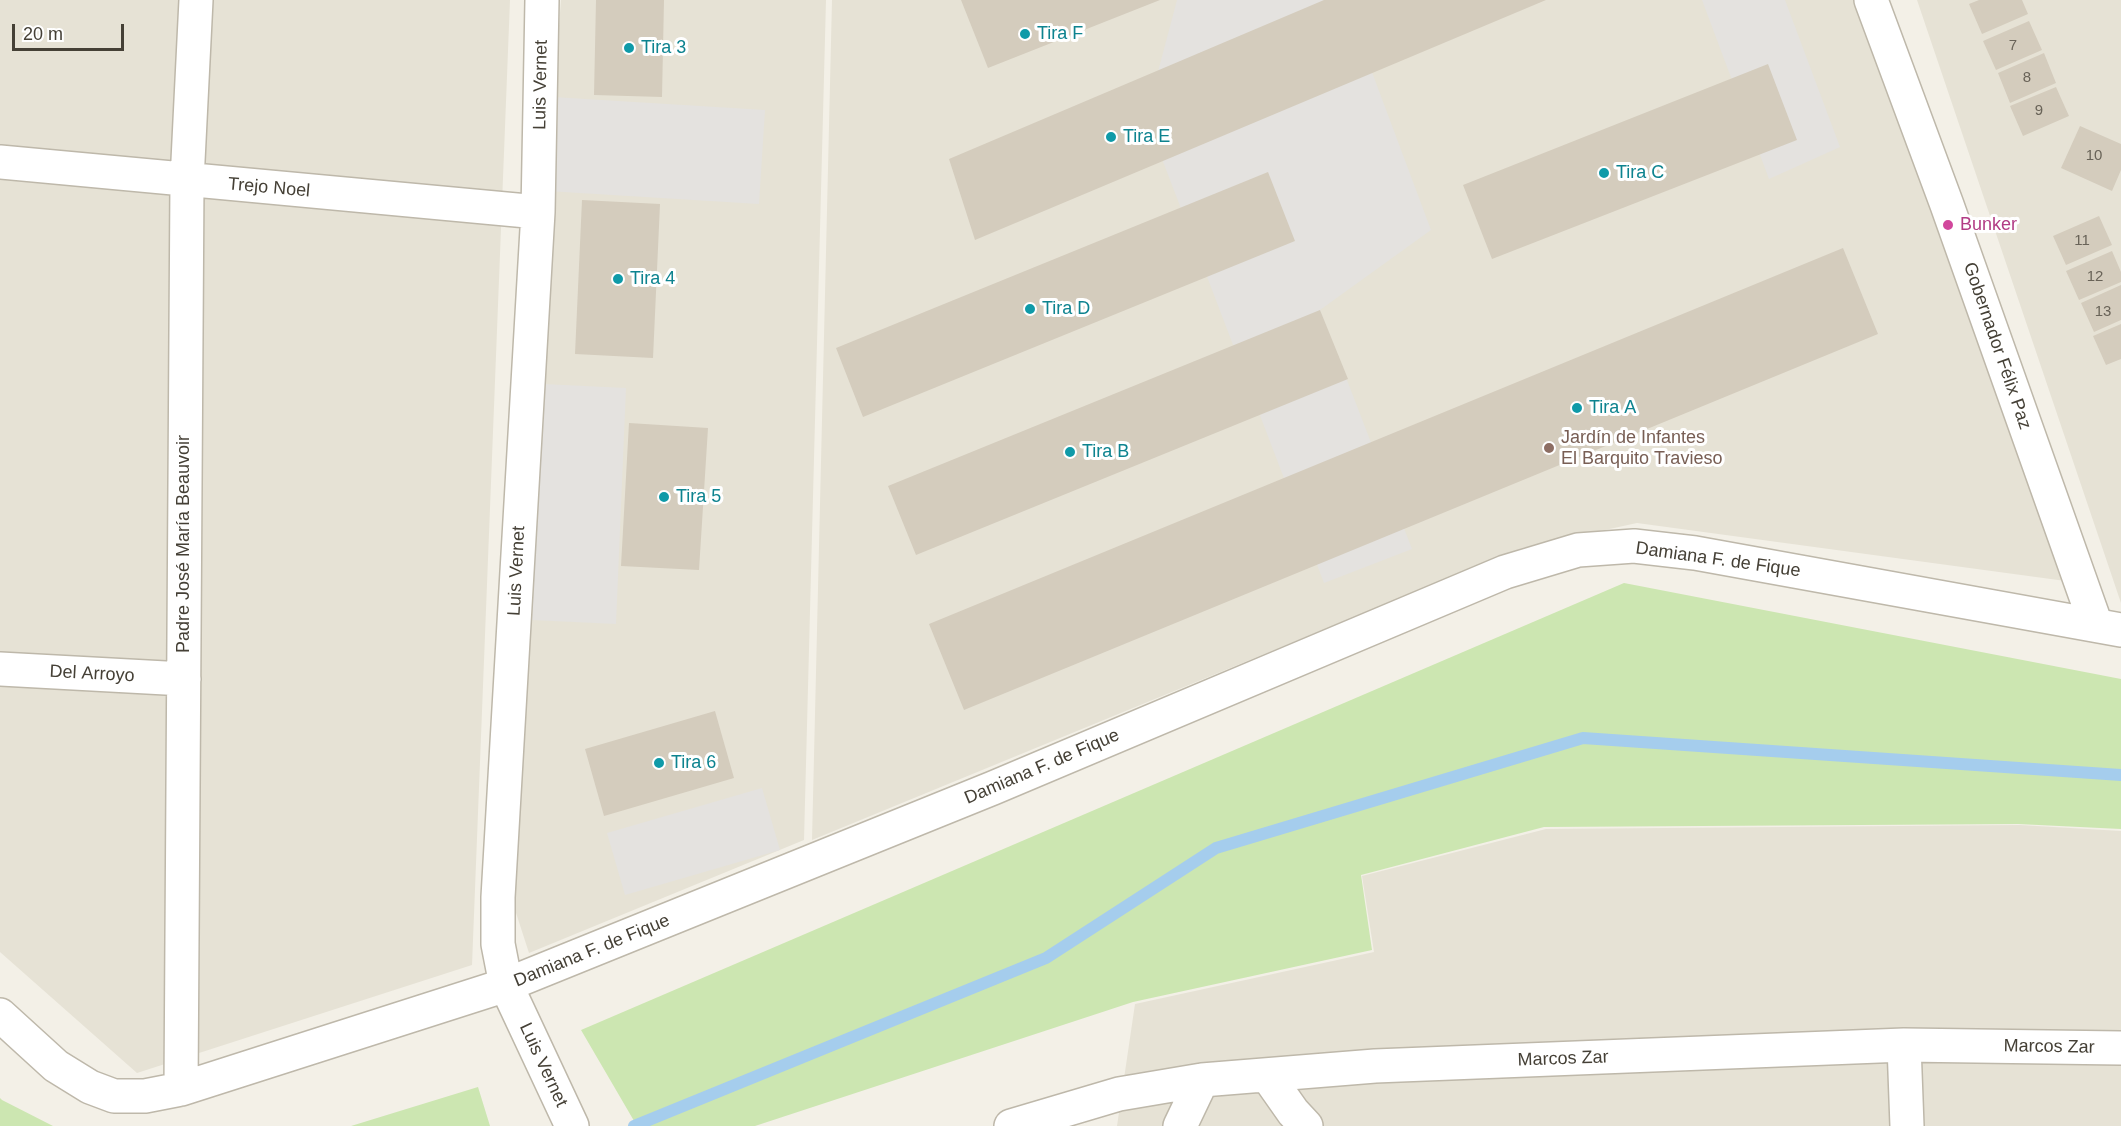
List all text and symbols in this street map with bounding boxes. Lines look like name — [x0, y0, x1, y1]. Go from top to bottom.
scale bar — [15, 12, 128, 50]
place label: Tira F — [1037, 23, 1083, 45]
text: 20 m — [23, 24, 63, 44]
marker: Tira F — [1018, 27, 1032, 41]
place label: Tira 3 — [641, 37, 686, 59]
house number: 7 — [2009, 37, 2017, 55]
street label: Luis Vernet — [529, 40, 553, 130]
marker: Tira 3 — [622, 41, 636, 55]
house number: 8 — [2023, 69, 2031, 87]
house number: 9 — [2035, 102, 2043, 120]
place label: Tira E — [1123, 126, 1170, 148]
marker: Tira E — [1104, 130, 1118, 144]
house number: 10 — [2086, 147, 2102, 165]
place label: Tira C — [1616, 162, 1664, 184]
marker: Tira C — [1597, 166, 1611, 180]
street label: Trejo Noel — [227, 174, 311, 202]
place label: Bunker — [1960, 214, 2017, 236]
marker: Bunker — [1941, 218, 1955, 232]
house number: 11 — [2074, 232, 2090, 250]
street label: Gobernador Félix Paz — [1958, 260, 2036, 432]
place label: Tira 4 — [630, 268, 675, 290]
house number: 12 — [2087, 268, 2103, 286]
marker: Tira 4 — [611, 272, 625, 286]
place label: Tira D — [1042, 298, 1090, 320]
marker: Tira D — [1023, 302, 1037, 316]
house number: 13 — [2095, 303, 2111, 321]
place label: Tira A — [1589, 397, 1636, 419]
marker: Tira A — [1570, 401, 1584, 415]
place label: Jardín de Infantes El Barquito Travieso — [1561, 427, 1722, 470]
street label: Padre José María Beauvoir — [173, 435, 195, 653]
place label: Tira B — [1082, 441, 1129, 463]
marker: Jardín de Infantes El Barquito Travieso — [1542, 441, 1556, 455]
marker: Tira B — [1063, 445, 1077, 459]
place label: Tira 5 — [676, 486, 721, 508]
marker: Tira 5 — [657, 490, 671, 504]
street label: Luis Vernet — [504, 525, 530, 617]
street label: Damiana F. de Fique — [1634, 538, 1802, 582]
street label: Del Arroyo — [49, 661, 135, 687]
street label: Damiana F. de Fique — [961, 725, 1123, 809]
place label: Tira 6 — [671, 752, 716, 774]
marker: Tira 6 — [652, 756, 666, 770]
street label: Damiana F. de Fique — [511, 910, 673, 992]
street label: Luis Vernet — [514, 1020, 572, 1110]
street label: Marcos Zar — [2003, 1035, 2095, 1059]
street label: Marcos Zar — [1517, 1047, 1609, 1071]

